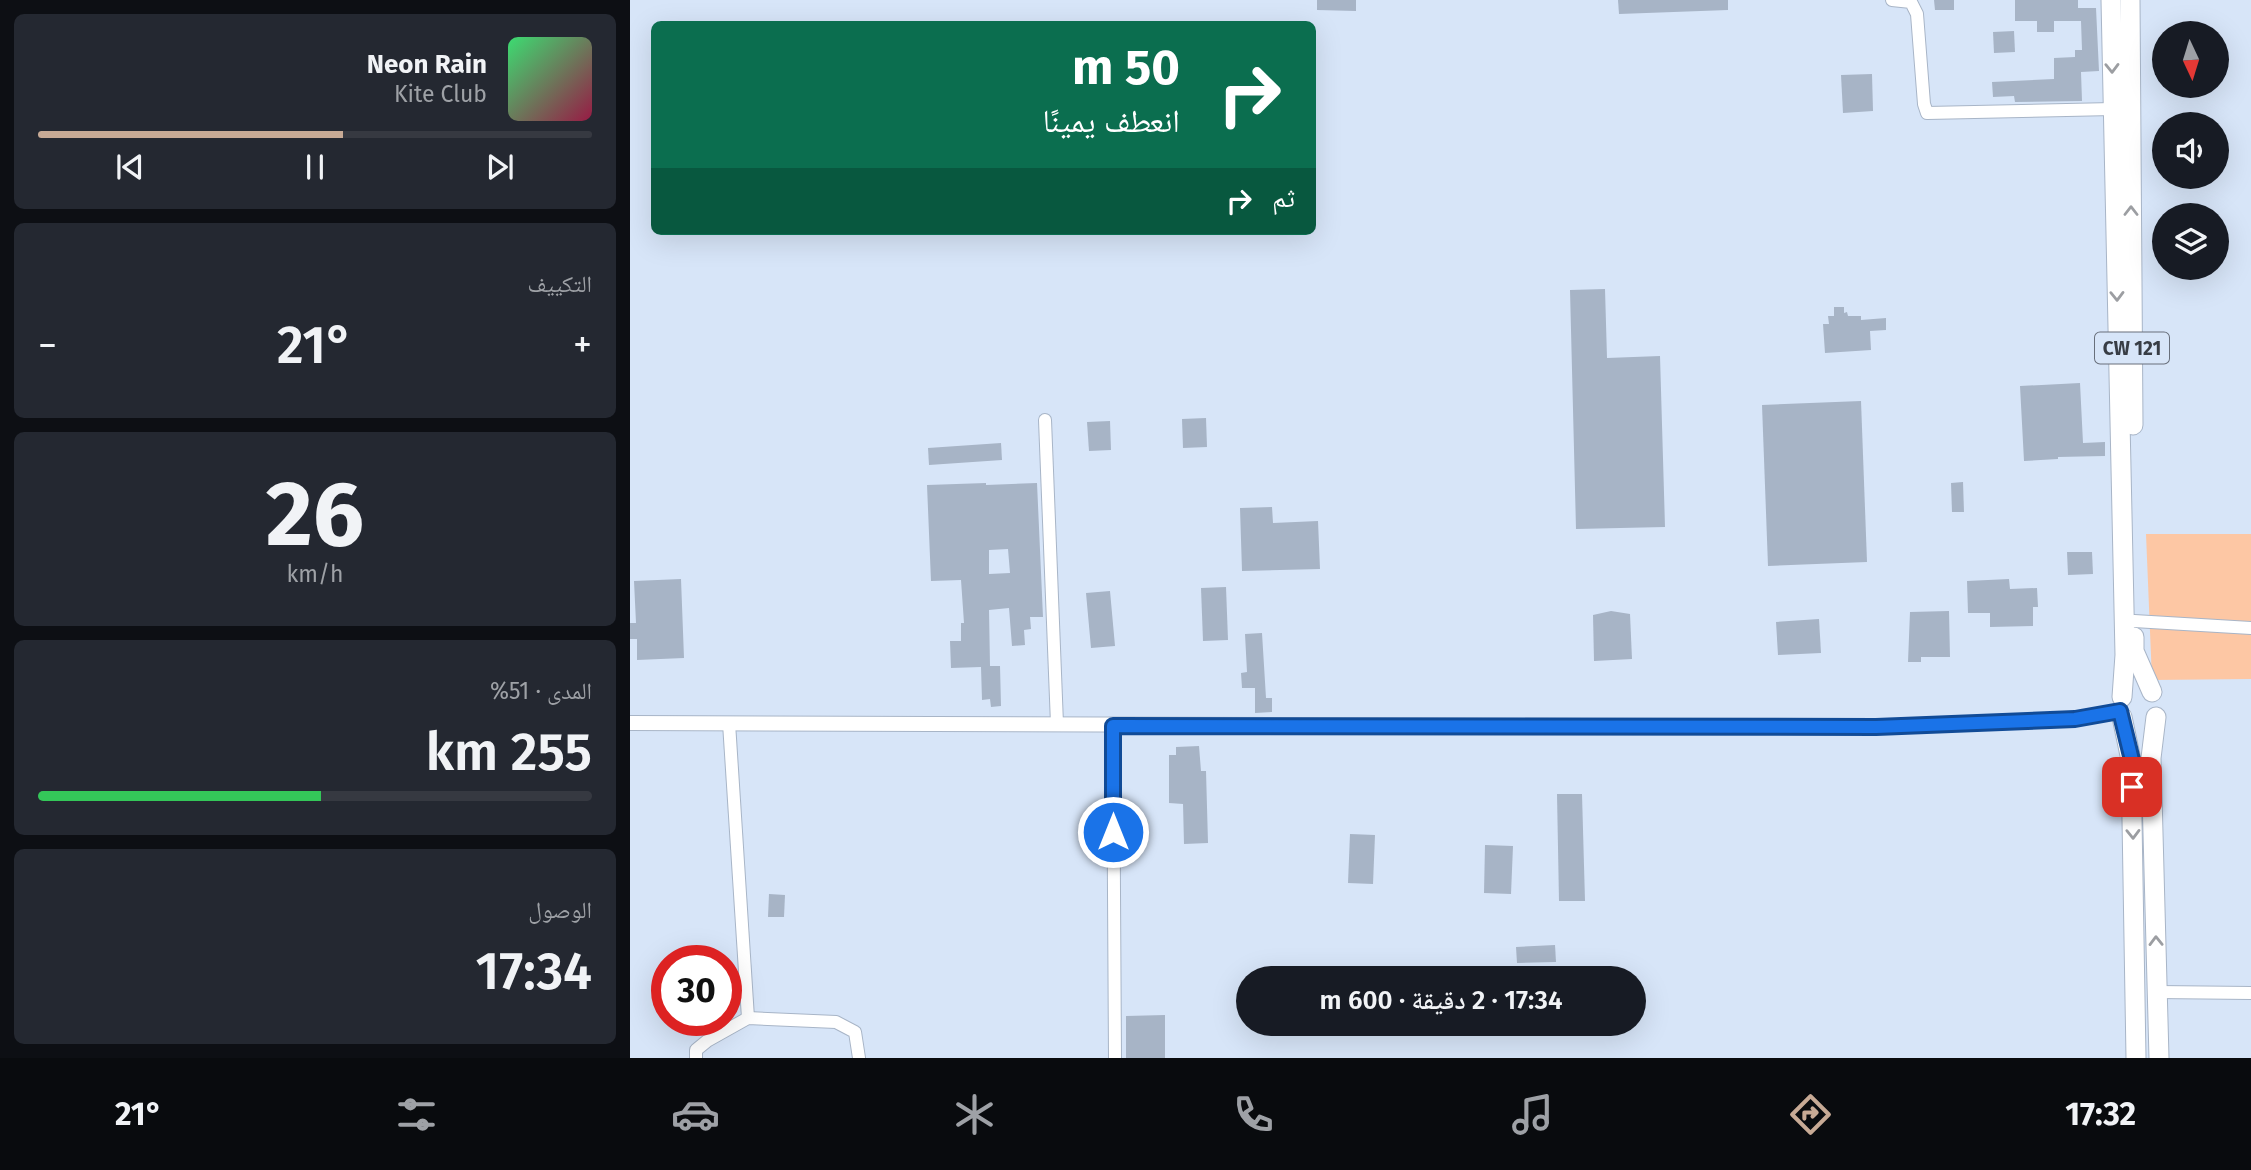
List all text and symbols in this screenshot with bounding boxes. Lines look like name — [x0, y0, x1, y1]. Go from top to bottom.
north arrow — [2152, 21, 2230, 98]
map controls — [2152, 21, 2229, 280]
text: 50 m — [1072, 38, 1180, 97]
text: Neon Rain — [367, 49, 487, 80]
icon: right — [1204, 49, 1295, 140]
one-way arrow — [2104, 63, 2120, 74]
text: Kite Club — [394, 80, 487, 108]
text: انعطف يمينًا — [1042, 102, 1180, 140]
button: sound — [2152, 112, 2229, 189]
icon: previous — [111, 148, 149, 186]
icon: pause — [296, 148, 334, 186]
icon: next — [481, 148, 519, 186]
icon: right — [1220, 182, 1258, 220]
text: ثم — [1272, 183, 1295, 214]
button: layers — [2152, 203, 2229, 280]
one-way arrow — [2123, 205, 2139, 216]
text: التكييف — [527, 270, 592, 298]
one-way arrow — [2109, 290, 2124, 301]
text: 21° — [277, 314, 353, 377]
text: − — [38, 322, 57, 368]
text: + — [573, 322, 592, 368]
road number: CW 121 — [2095, 332, 2169, 364]
text: 26 — [266, 460, 364, 569]
text: km/h — [287, 560, 343, 588]
text: المدى · 51% — [490, 677, 592, 705]
text: 255 km — [426, 721, 592, 784]
pin — [2102, 757, 2162, 817]
icon: arrive — [2113, 768, 2151, 806]
position arrow — [1076, 795, 1150, 869]
one-way arrow — [2125, 828, 2140, 839]
text: الوصول — [528, 896, 592, 924]
one-way arrow — [2148, 935, 2163, 946]
text: 17:34 — [475, 940, 592, 1003]
speed limit sign: 30 — [651, 945, 742, 1036]
text: 17:34 · 2 دقيقة · 600 m — [1320, 985, 1562, 1016]
icon: filters — [392, 1090, 441, 1139]
icon: car — [671, 1090, 720, 1139]
icon: climate — [950, 1090, 999, 1139]
icon: phone — [1229, 1090, 1278, 1139]
icon: music — [1508, 1090, 1557, 1139]
icon: directions — [1786, 1090, 1835, 1139]
text: 21° — [115, 1095, 162, 1133]
text: 17:32 — [2065, 1095, 2136, 1133]

